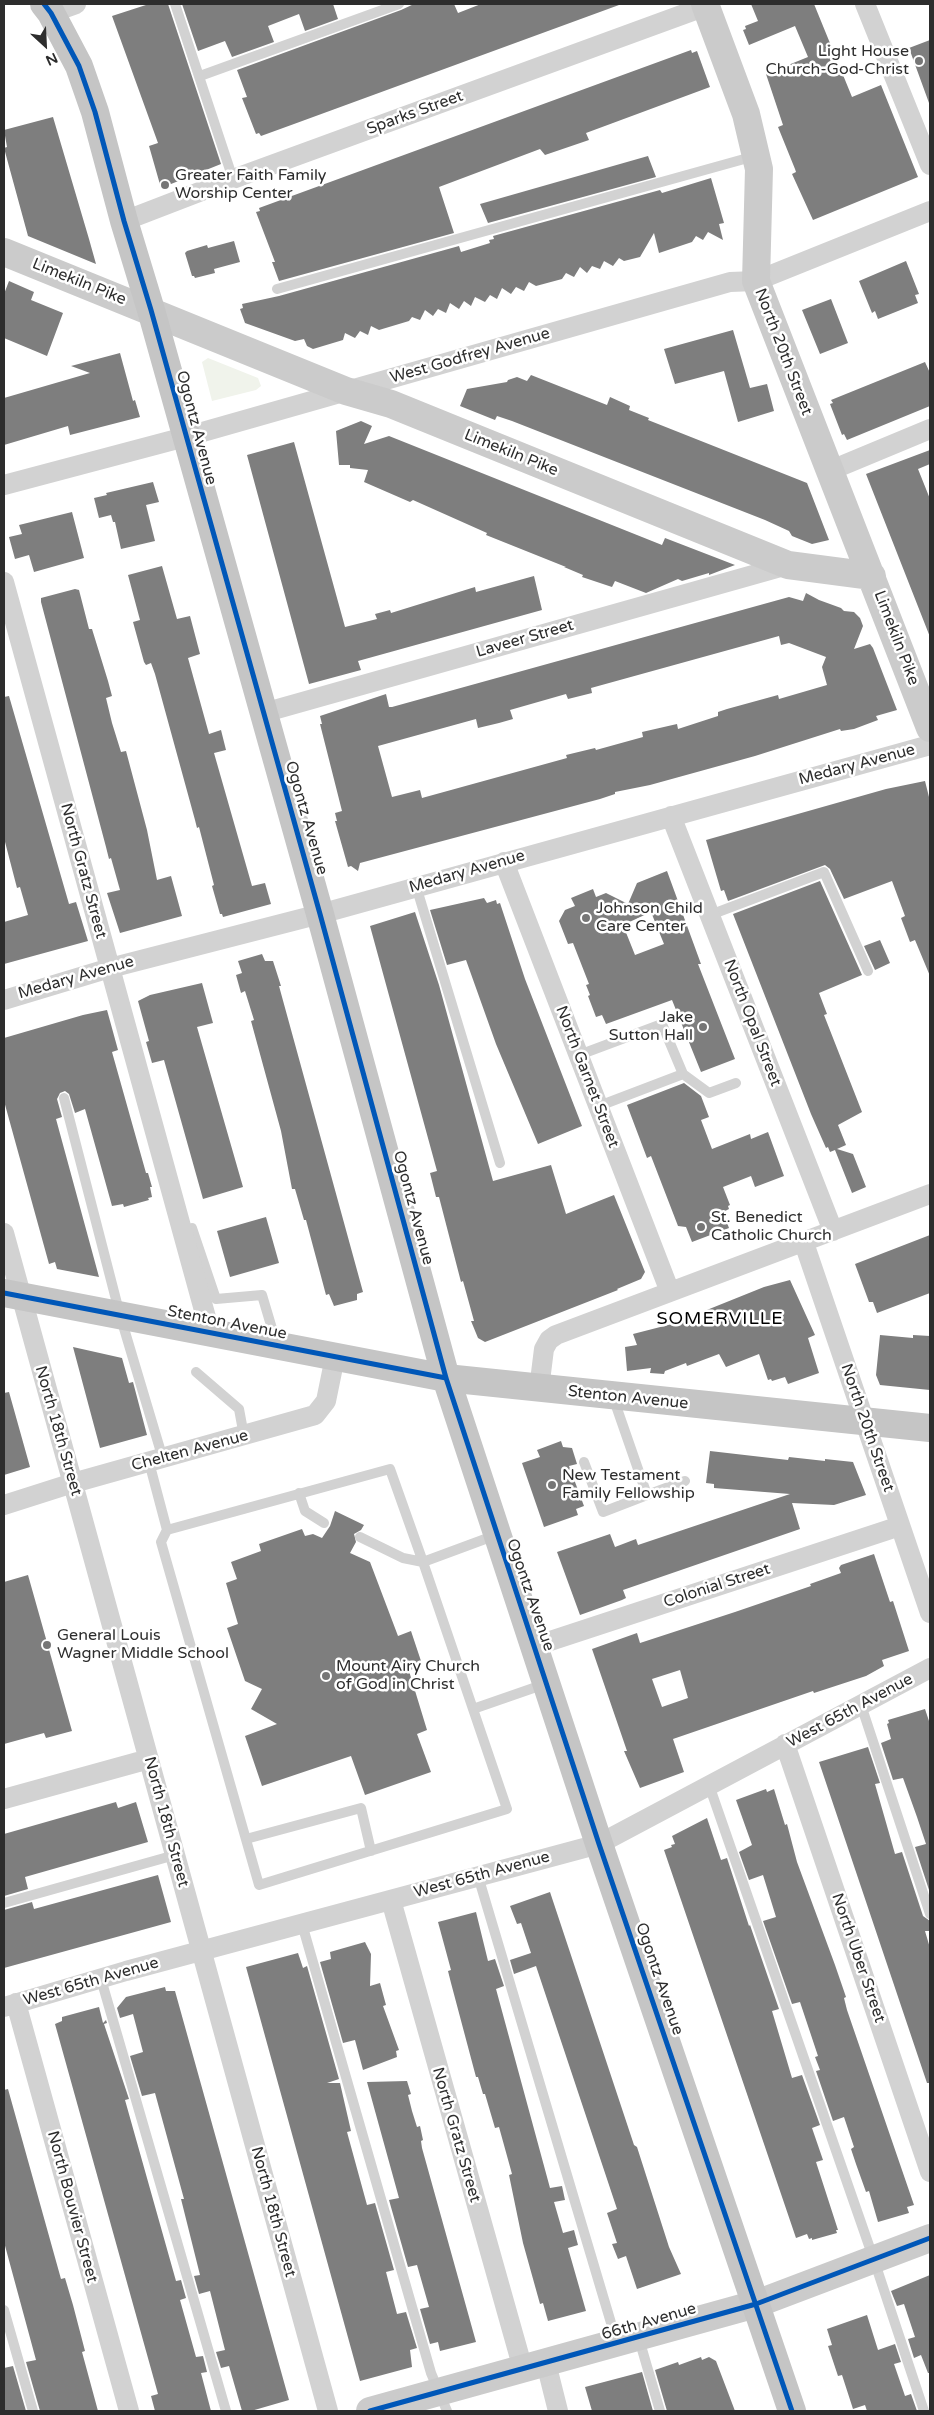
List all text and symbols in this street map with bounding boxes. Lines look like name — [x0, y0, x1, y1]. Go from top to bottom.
north arrow — [20, 20, 70, 70]
place label: Light House Church-God-Christ — [766, 42, 909, 80]
text: N — [43, 49, 60, 69]
marker: Light House Church-God-Christ — [913, 55, 925, 67]
street label: Sparks Street — [364, 87, 466, 139]
place label: Greater Faith Family Worship Center — [175, 166, 326, 204]
marker: Greater Faith Family Worship Center — [159, 179, 171, 191]
street label: Limekiln Pike — [29, 254, 129, 310]
street label: North 20th Street — [750, 286, 816, 418]
street label: West Godfrey Avenue — [388, 324, 552, 388]
street label: Ogontz Avenue — [172, 369, 220, 487]
street label: Limekiln Pike — [461, 425, 561, 481]
street label: Limekiln Pike — [869, 588, 923, 688]
street label: Laveer Street — [474, 616, 576, 662]
street label: Medary Avenue — [797, 740, 917, 790]
street label: Ogontz Avenue — [281, 759, 331, 877]
street label: North Gratz Street — [56, 801, 110, 941]
street label: Medary Avenue — [407, 846, 527, 898]
place label: Johnson Child Care Center — [596, 899, 703, 937]
marker: Johnson Child Care Center — [580, 912, 592, 924]
street label: Medary Avenue — [16, 952, 136, 1004]
street label: North Opal Street — [719, 957, 785, 1089]
street label: North Garnet Street — [551, 1003, 623, 1151]
place label: Jake Sutton Hall — [609, 1008, 693, 1046]
marker: Jake Sutton Hall — [697, 1021, 709, 1033]
street label: Ogontz Avenue — [389, 1149, 437, 1267]
place label: St. Benedict Catholic Church — [711, 1208, 832, 1246]
marker: St. Benedict Catholic Church — [695, 1221, 707, 1233]
street label: Stenton Avenue — [166, 1302, 288, 1344]
district label: SOMERVILLE — [655, 1308, 785, 1330]
street label: North 20th Street — [836, 1361, 898, 1495]
street label: North 18th Street — [30, 1364, 86, 1498]
street label: Stenton Avenue — [567, 1382, 689, 1414]
street label: Chelten Avenue — [129, 1426, 251, 1476]
place label: New Testament Family Fellowship — [562, 1466, 695, 1504]
marker: New Testament Family Fellowship — [546, 1479, 558, 1491]
street label: Ogontz Avenue — [502, 1536, 558, 1654]
street label: Colonial Street — [661, 1560, 773, 1612]
place label: General Louis Wagner Middle School — [57, 1626, 229, 1664]
marker: General Louis Wagner Middle School — [41, 1639, 53, 1651]
place label: Mount Airy Church of God in Christ — [336, 1657, 480, 1695]
marker: Mount Airy Church of God in Christ — [320, 1670, 332, 1682]
street label: West 65th Avenue — [784, 1670, 916, 1752]
street label: North 18th Street — [139, 1755, 193, 1889]
street label: West 65th Avenue — [412, 1848, 552, 1902]
street label: North Uber Street — [827, 1891, 889, 2025]
street label: Ogontz Avenue — [631, 1920, 687, 2038]
street label: West 65th Avenue — [21, 1954, 161, 2010]
street label: North Gratz Street — [428, 2065, 484, 2205]
street label: North Bouvier Street — [42, 2129, 102, 2285]
street label: North 18th Street — [246, 2145, 300, 2279]
street label: 66th Avenue — [600, 2299, 698, 2345]

